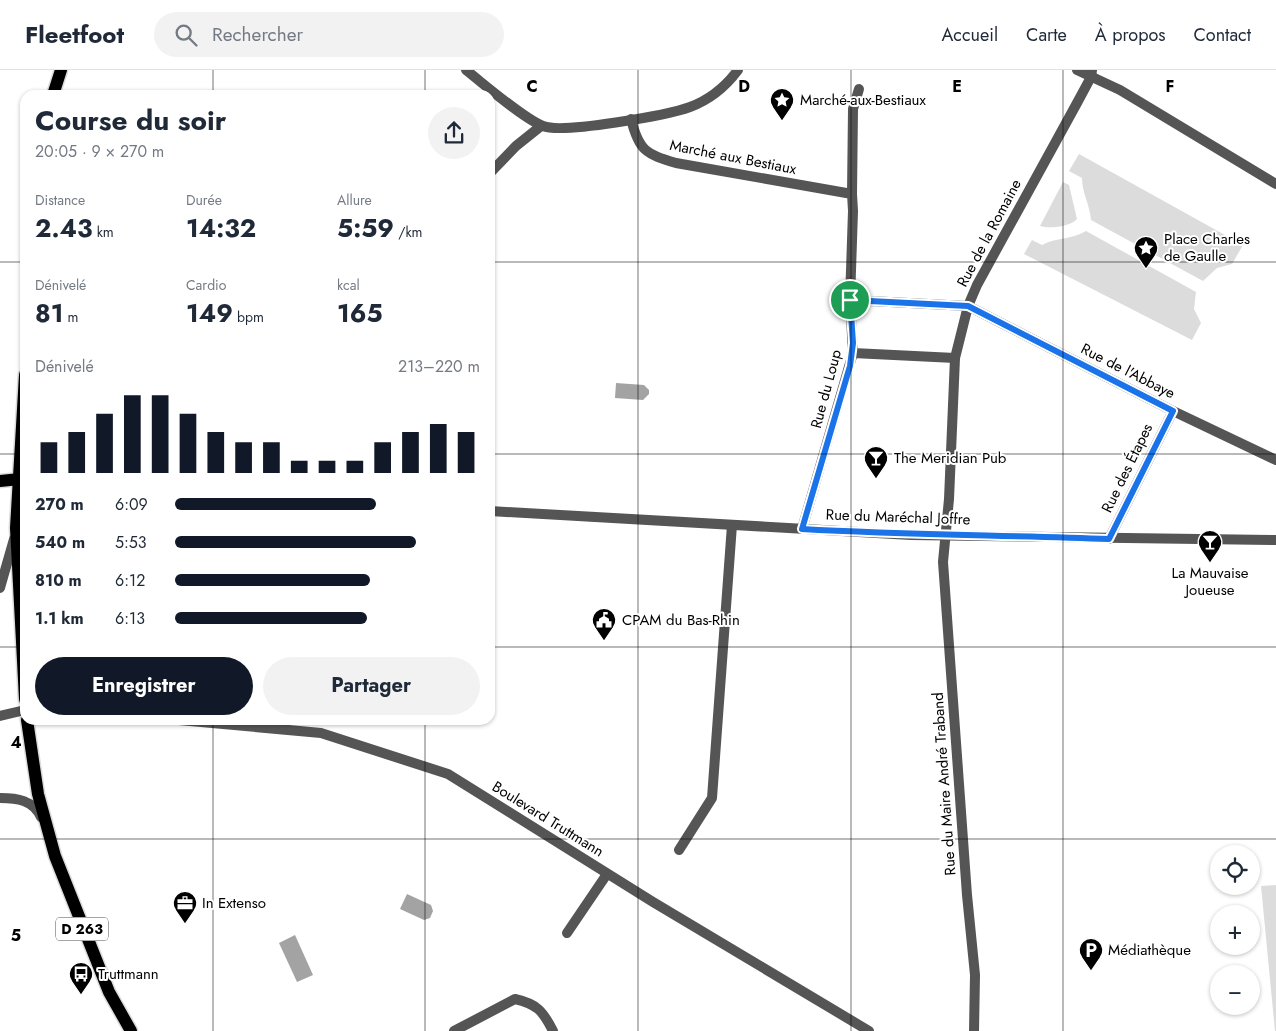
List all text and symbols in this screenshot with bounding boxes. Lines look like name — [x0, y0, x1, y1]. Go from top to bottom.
search box — [154, 12, 504, 57]
text: Fleetfoot — [25, 17, 124, 52]
icon: search — [172, 21, 200, 49]
text: Rechercher — [212, 21, 303, 48]
text: Accueil — [941, 22, 998, 48]
text: Carte — [1026, 22, 1067, 48]
text: À propos — [1095, 22, 1165, 48]
text: Contact — [1193, 22, 1251, 48]
text: C — [526, 75, 538, 98]
text: D — [738, 75, 750, 98]
text: E — [952, 75, 962, 98]
text: F — [1166, 75, 1174, 98]
place icon: Marché-aux-Bestiaux — [769, 87, 795, 121]
place label: Marché-aux-Bestiaux — [800, 89, 926, 111]
text: Course du soir — [35, 100, 226, 141]
button: share — [428, 107, 480, 159]
street label: Marché aux Bestiaux — [668, 134, 799, 180]
text: 20:05 · 9 × 270 m — [35, 140, 164, 163]
street label: Rue de la Romaine — [951, 175, 1027, 291]
text: Distance — [35, 190, 85, 210]
text: Durée — [186, 190, 222, 210]
text: Allure — [337, 190, 372, 210]
text: 2.43 — [35, 210, 92, 246]
text: 14:32 — [186, 210, 256, 246]
text: 5:59 — [337, 210, 394, 246]
text: km — [92, 222, 114, 242]
text: /km — [394, 222, 423, 242]
place label: Place Charles de Gaulle — [1164, 228, 1250, 267]
place icon: Place Charles de Gaulle — [1133, 235, 1159, 269]
text: Dénivelé — [35, 275, 86, 295]
text: Cardio — [186, 275, 226, 295]
text: kcal — [337, 275, 360, 295]
pin — [829, 279, 871, 321]
icon: arrive — [836, 286, 864, 314]
text: 81 — [35, 295, 63, 331]
text: 149 — [186, 295, 233, 331]
text: 165 — [337, 295, 383, 331]
text: m — [63, 307, 79, 327]
text: bpm — [233, 307, 264, 327]
street label: Rue de l'Abbaye — [1077, 338, 1179, 404]
street label: Rue du Loup — [805, 347, 847, 431]
text: Dénivelé — [35, 355, 94, 378]
text: 213–220 m — [398, 355, 480, 378]
street label: Rue des Étapes — [1096, 420, 1158, 516]
bar icon: The Meridian Pub — [863, 445, 889, 479]
place label: The Meridian Pub — [894, 447, 1007, 469]
text: 270 m — [35, 493, 84, 516]
text: 6:09 — [115, 493, 148, 516]
street label: Rue du Maréchal Joffre — [825, 503, 971, 531]
bar icon: La Mauvaise Joueuse — [1197, 529, 1223, 563]
text: 540 m — [35, 531, 85, 554]
text: 5:53 — [115, 531, 147, 554]
place label: La Mauvaise Joueuse — [1171, 562, 1249, 601]
text: 810 m — [35, 569, 82, 592]
text: 6:12 — [115, 569, 145, 592]
text: 1.1 km — [35, 607, 84, 630]
text: 6:13 — [115, 607, 145, 630]
public building icon: CPAM du Bas-Rhin — [591, 607, 617, 641]
place label: CPAM du Bas-Rhin — [622, 609, 740, 631]
button: Enregistrer — [35, 657, 253, 715]
button: Partager — [263, 657, 480, 715]
street label: Rue du Maire André Traband — [927, 692, 961, 876]
text: 4 — [10, 731, 22, 754]
street label: Boulevard Truttmann — [488, 776, 608, 862]
map controls — [1210, 845, 1260, 1015]
button: locate — [1210, 845, 1260, 895]
office icon: In Extenso — [172, 890, 198, 924]
place label: In Extenso — [202, 892, 266, 914]
button: + — [1210, 905, 1260, 955]
road number: D 263 — [56, 918, 108, 941]
text: 5 — [11, 924, 21, 947]
parking icon: Médiathèque — [1078, 937, 1104, 971]
place label: Médiathèque — [1108, 939, 1191, 961]
bus stop icon: Truttmann — [68, 961, 94, 995]
place label: Truttmann — [98, 963, 159, 985]
button: − — [1210, 965, 1260, 1015]

